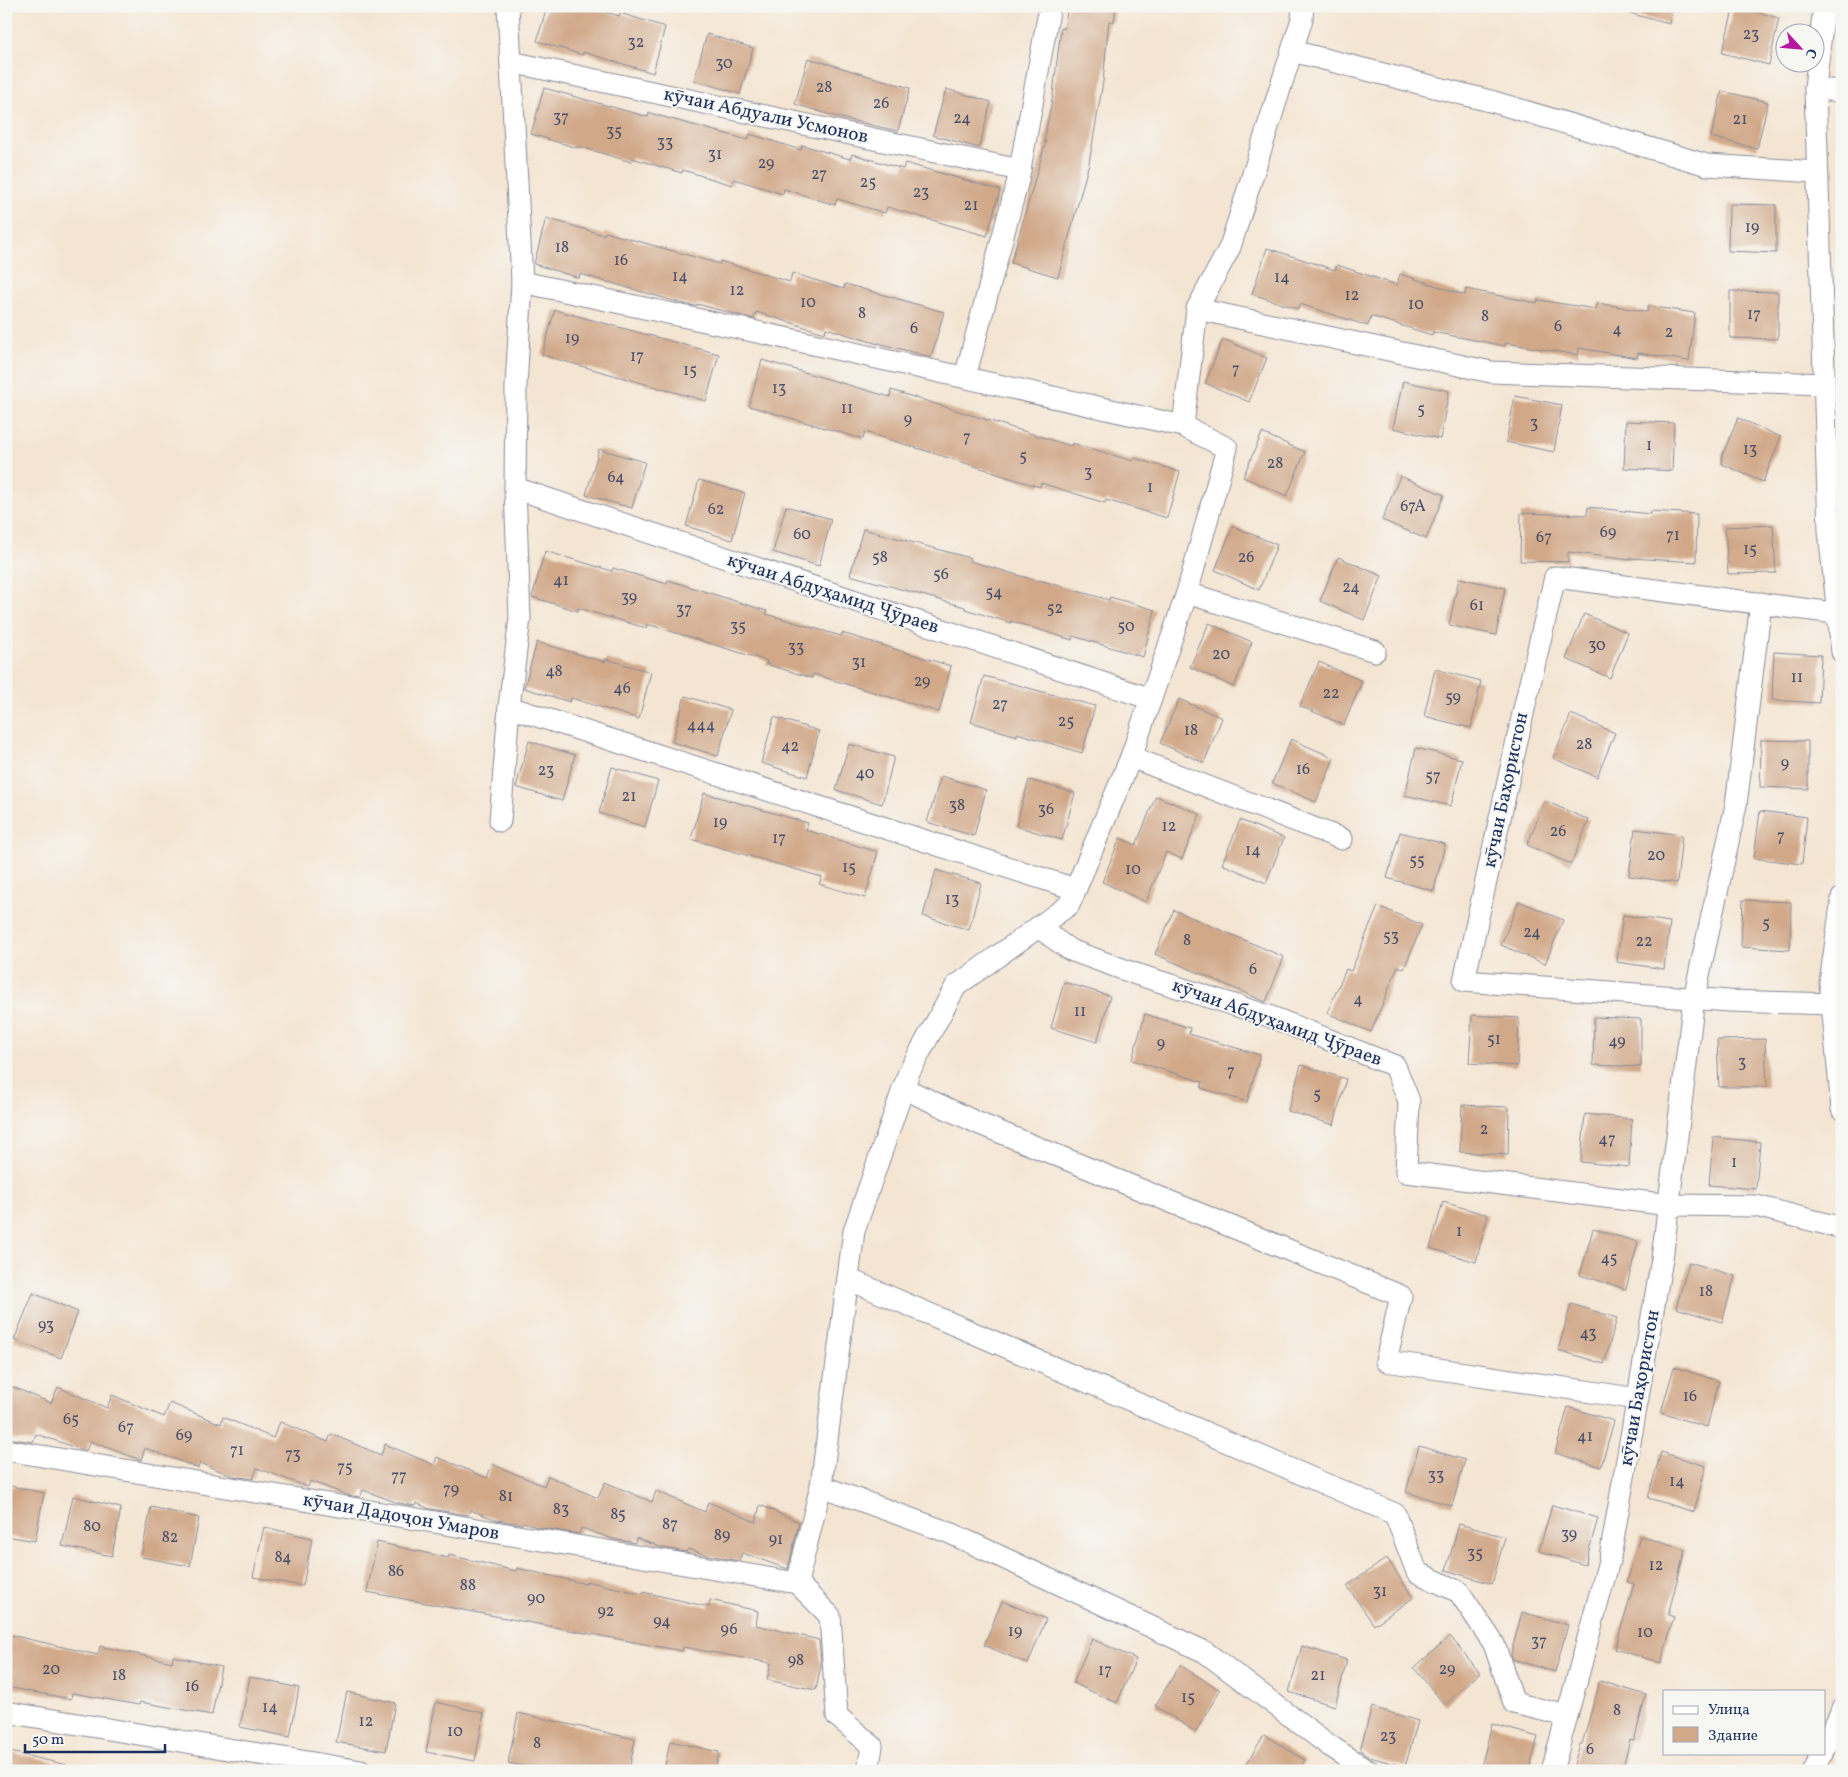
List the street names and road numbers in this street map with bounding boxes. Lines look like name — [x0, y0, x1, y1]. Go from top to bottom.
street label: кӯчаи Абдуали Усмонов — [661, 82, 871, 150]
street label: кӯчаи Абдуҳамид Ҷӯраев — [724, 547, 942, 641]
street label: кӯчаи Баҳористон — [1477, 710, 1535, 870]
street label: кӯчаи Абдуҳамид Ҷӯраев — [1169, 973, 1385, 1073]
street label: кӯчаи Баҳористон — [1613, 1308, 1667, 1468]
street label: кӯчаи Дадоҷон Умаров — [301, 1487, 501, 1547]

